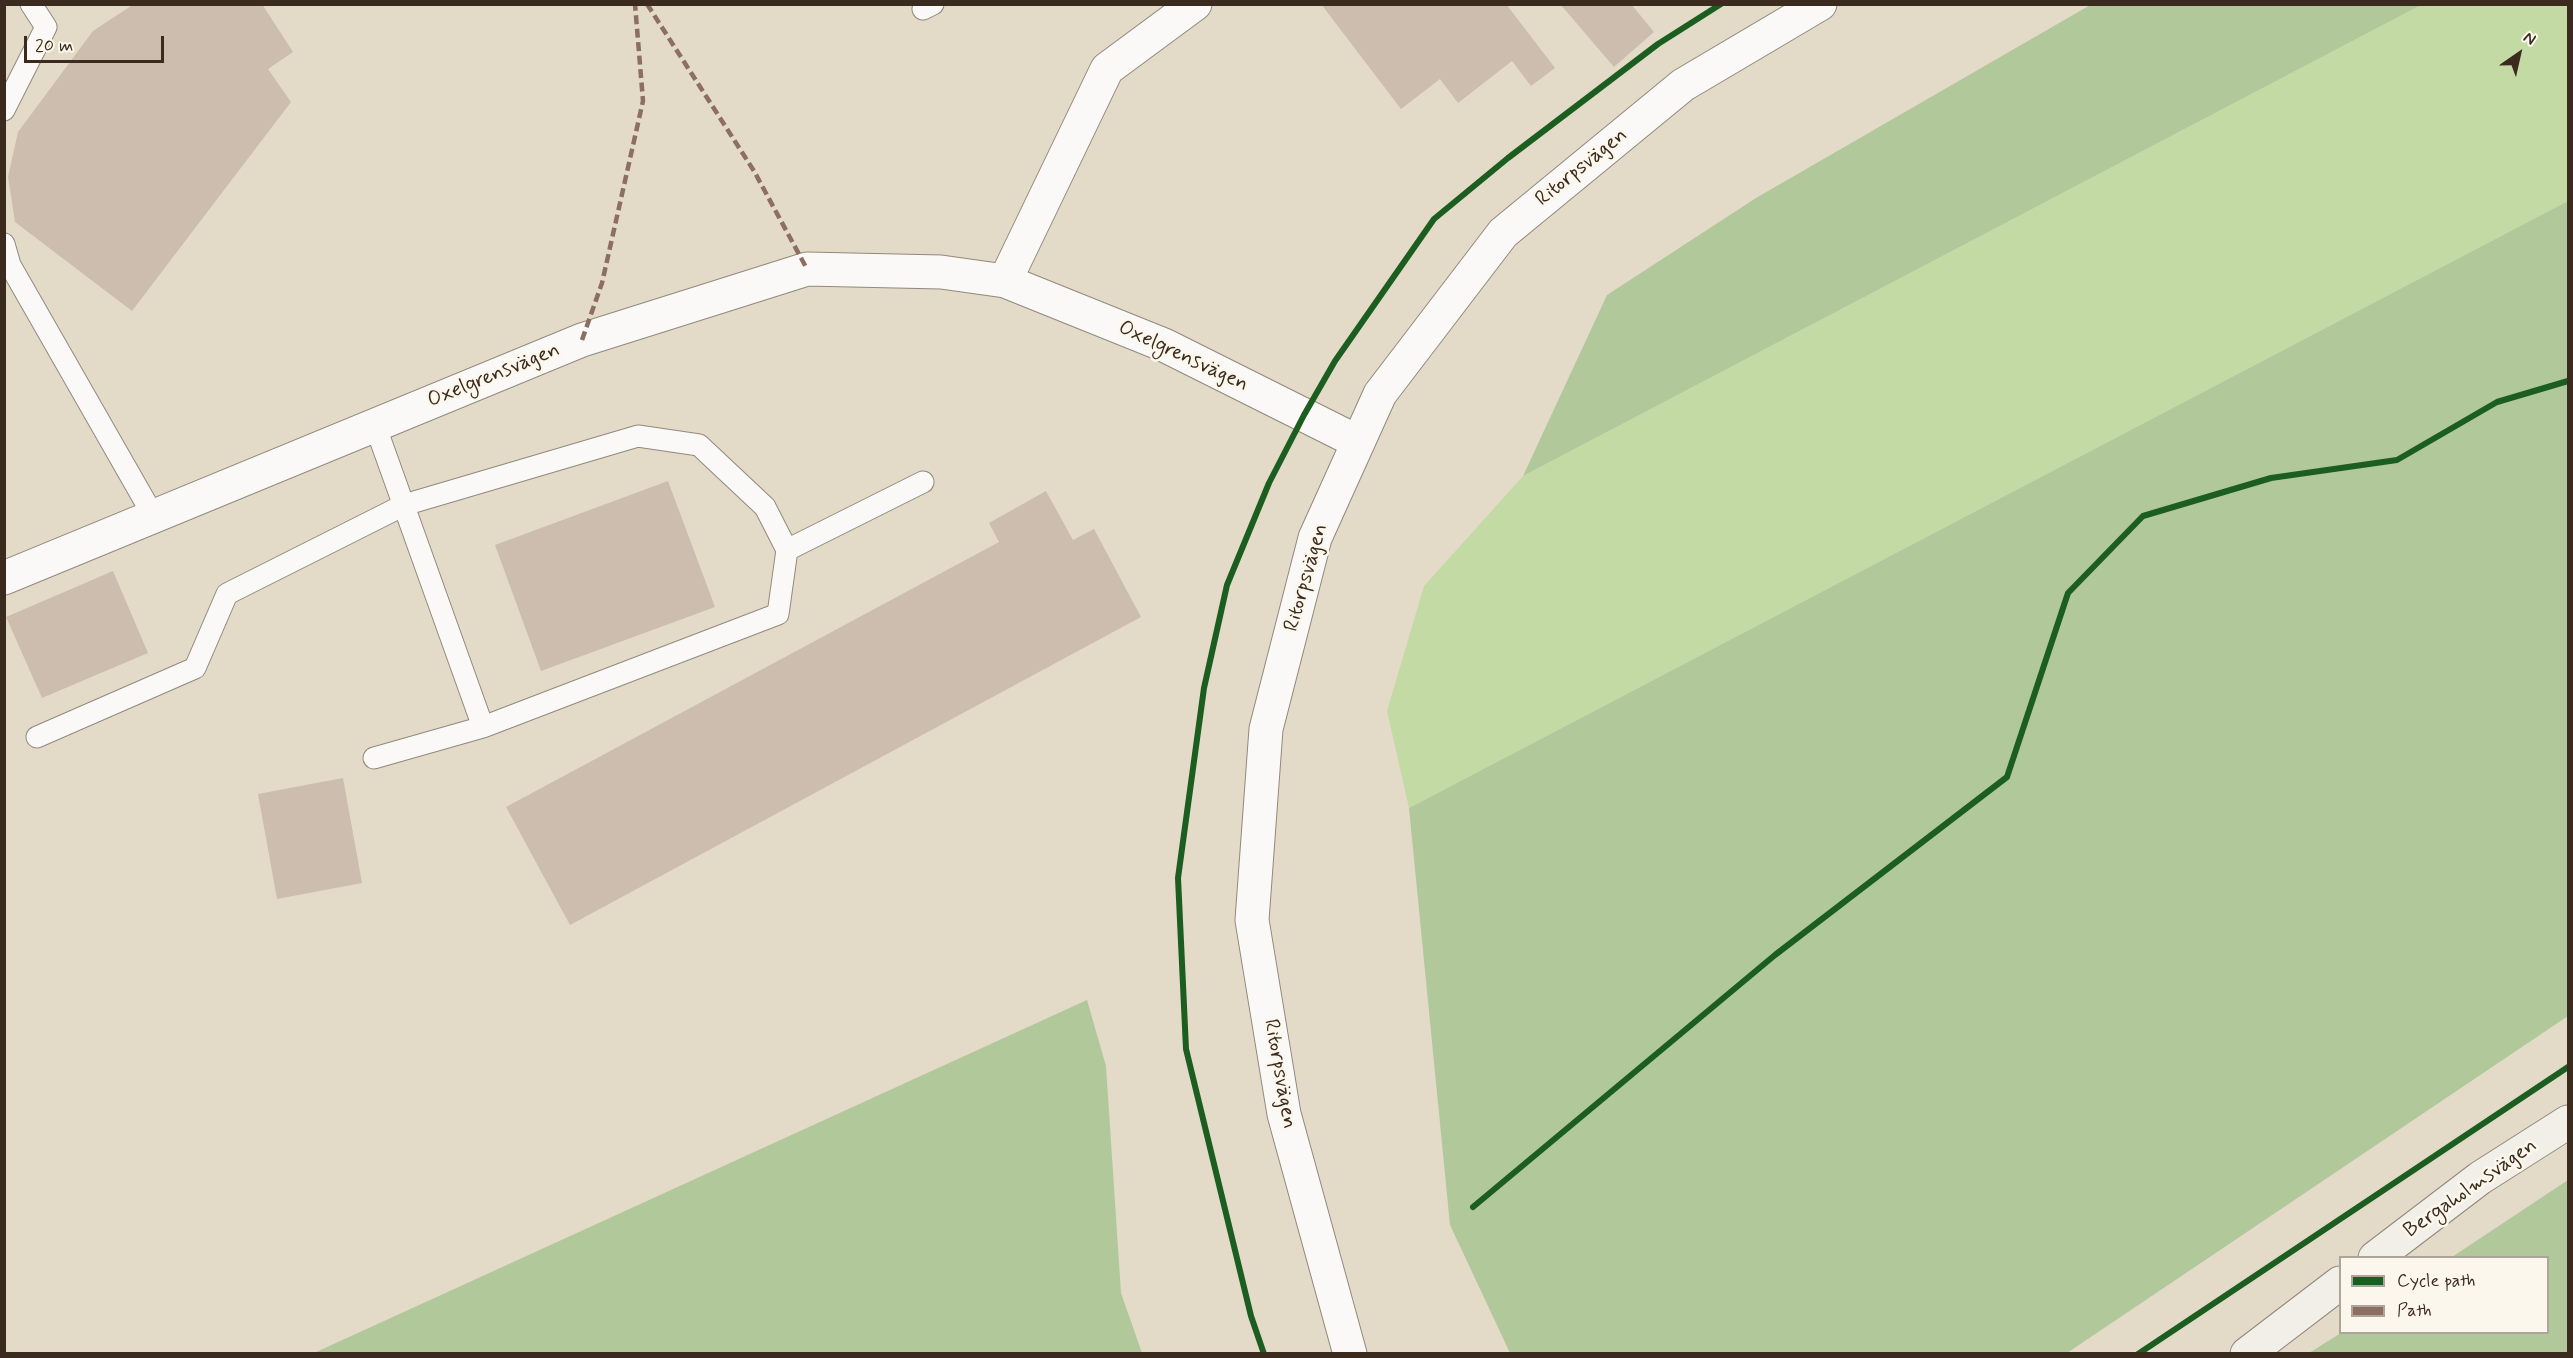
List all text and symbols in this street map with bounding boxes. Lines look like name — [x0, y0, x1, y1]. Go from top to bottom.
scale bar — [27, 24, 166, 62]
north arrow — [2489, 24, 2549, 84]
text: N — [2519, 27, 2540, 50]
text: 20 m — [35, 34, 73, 58]
street label: Ritorpsvägen — [1531, 123, 1633, 213]
street label: Oxelgrensvägen — [1114, 316, 1252, 398]
street label: Oxelgrensvägen — [424, 338, 564, 414]
street label: Ritorpsvägen — [1280, 521, 1334, 635]
street label: Ritorpsvägen — [1257, 1017, 1301, 1131]
street label: Bergaholmsvägen — [2400, 1134, 2542, 1244]
legend — [2339, 1256, 2549, 1334]
text: Cycle path — [2397, 1269, 2475, 1293]
text: Path — [2397, 1299, 2432, 1323]

